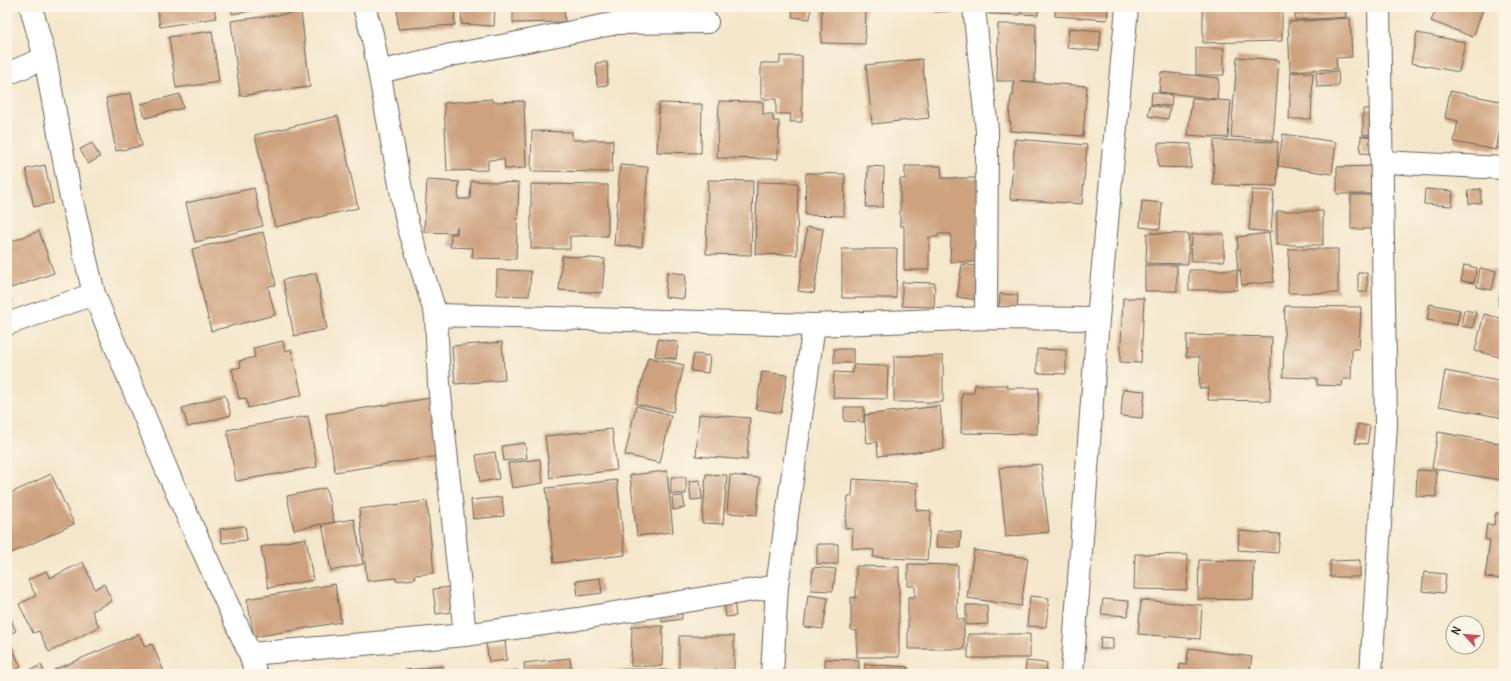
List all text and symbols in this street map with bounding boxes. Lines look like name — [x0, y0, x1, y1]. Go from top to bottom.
north arrow — [1445, 615, 1485, 655]
text: N — [1448, 624, 1464, 637]

